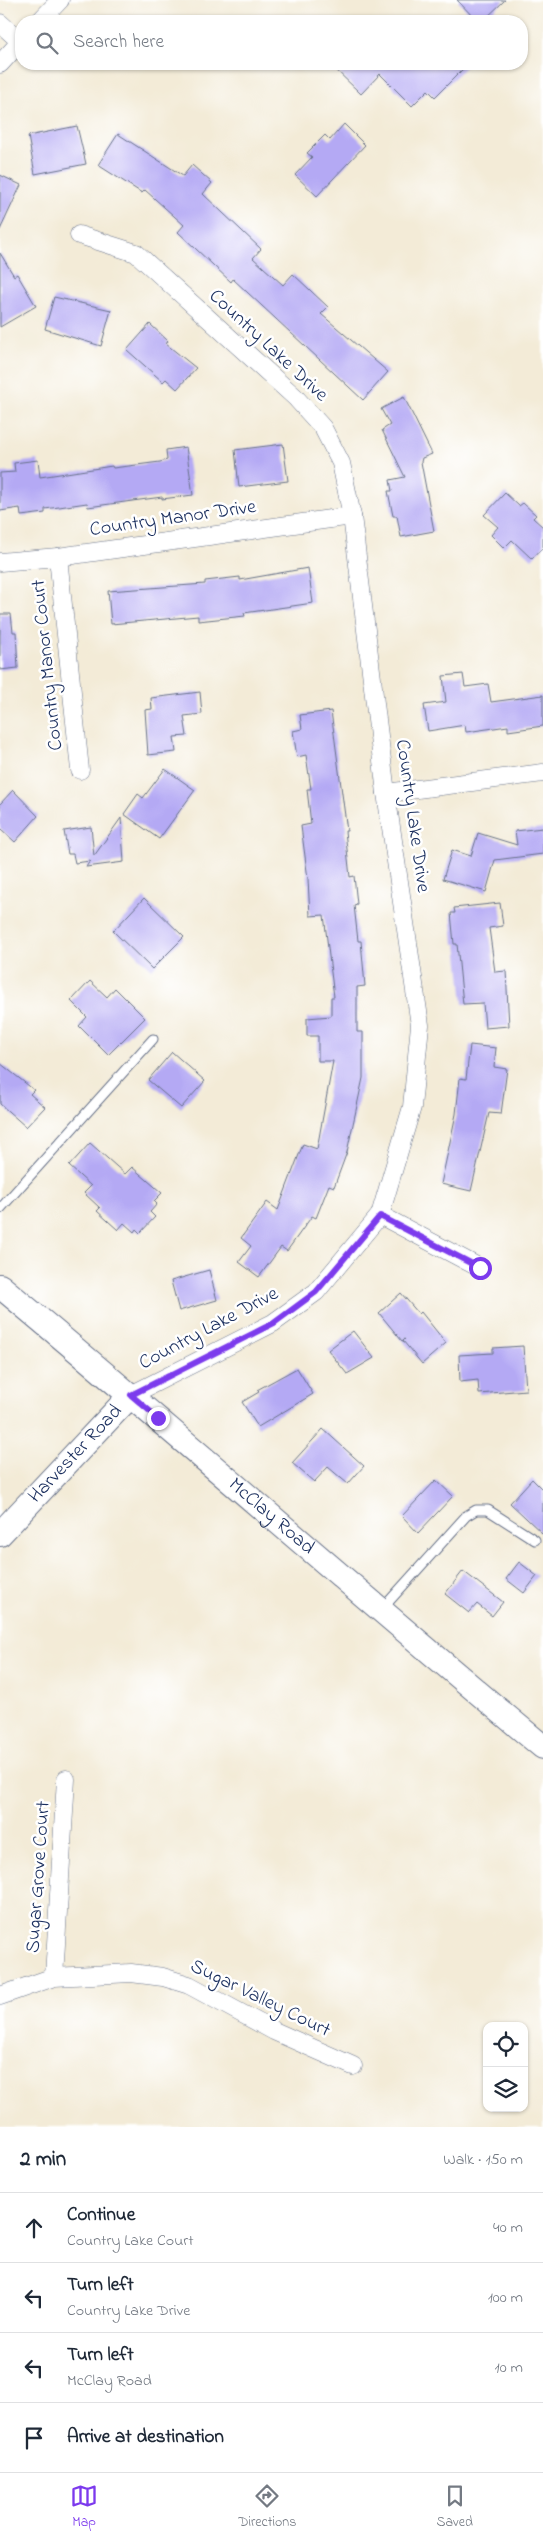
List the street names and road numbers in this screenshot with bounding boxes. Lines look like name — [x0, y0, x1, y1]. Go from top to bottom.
street label: Country Lake Drive — [202, 283, 334, 409]
street label: Country Manor Drive — [88, 493, 258, 545]
street label: Country Manor Court — [25, 578, 71, 752]
street label: Country Lake Drive — [387, 738, 437, 894]
street label: Country Lake Drive — [134, 1280, 284, 1378]
street label: Harvester Road — [21, 1398, 129, 1510]
street label: McClay Road — [222, 1471, 321, 1562]
street label: Sugar Grove Court — [19, 1800, 60, 1954]
street label: Sugar Valley Court — [184, 1952, 335, 2047]

